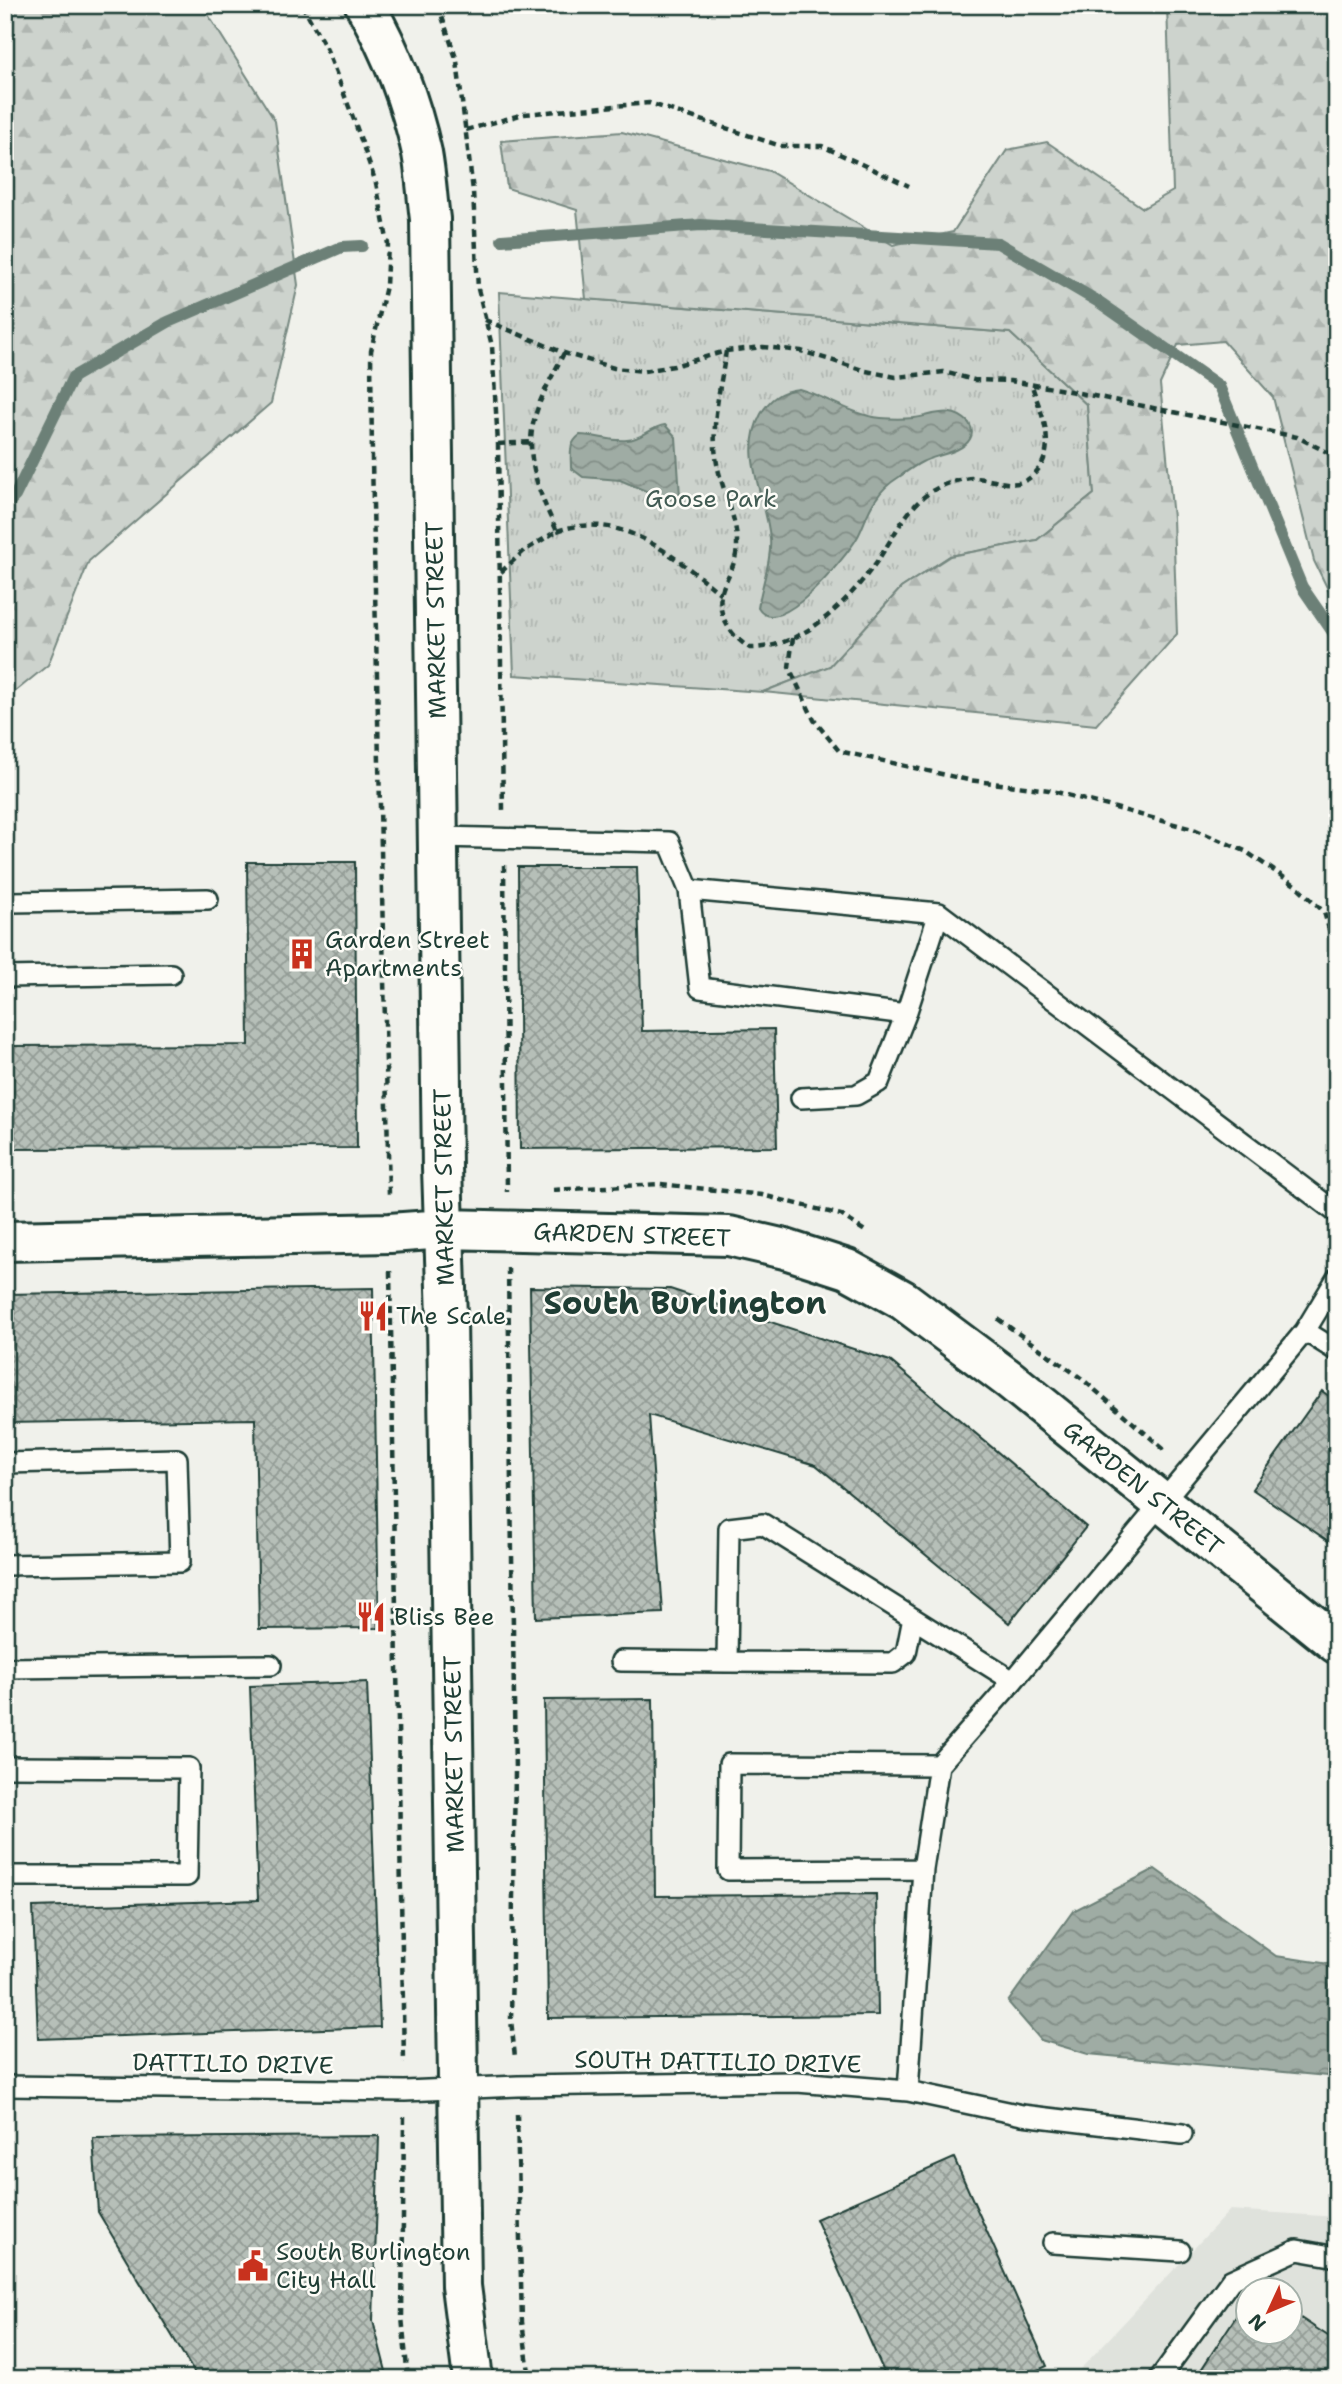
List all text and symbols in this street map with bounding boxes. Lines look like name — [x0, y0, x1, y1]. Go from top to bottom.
park label: Goose Park — [645, 483, 777, 515]
street label: MARKET STREET — [418, 521, 454, 719]
place label: Garden Street Apartments — [325, 924, 490, 984]
building icon: Garden Street Apartments — [285, 937, 319, 971]
street label: MARKET STREET — [426, 1088, 462, 1286]
street label: GARDEN STREET — [533, 1216, 731, 1254]
district label: South Burlington — [544, 1281, 826, 1324]
restaurant icon: The Scale — [356, 1299, 390, 1333]
place label: The Scale — [396, 1300, 506, 1332]
street label: GARDEN STREET — [1056, 1413, 1230, 1563]
restaurant icon: Bliss Bee — [354, 1600, 388, 1634]
place label: Bliss Bee — [394, 1601, 494, 1633]
street label: MARKET STREET — [436, 1655, 472, 1853]
street label: SOUTH DATTILIO DRIVE — [574, 2043, 862, 2081]
street label: DATTILIO DRIVE — [132, 2046, 334, 2082]
place label: South Burlington City Hall — [276, 2236, 470, 2296]
public building icon: South Burlington City Hall — [236, 2249, 270, 2283]
north arrow — [1234, 2276, 1304, 2346]
text: N — [1243, 2308, 1271, 2337]

